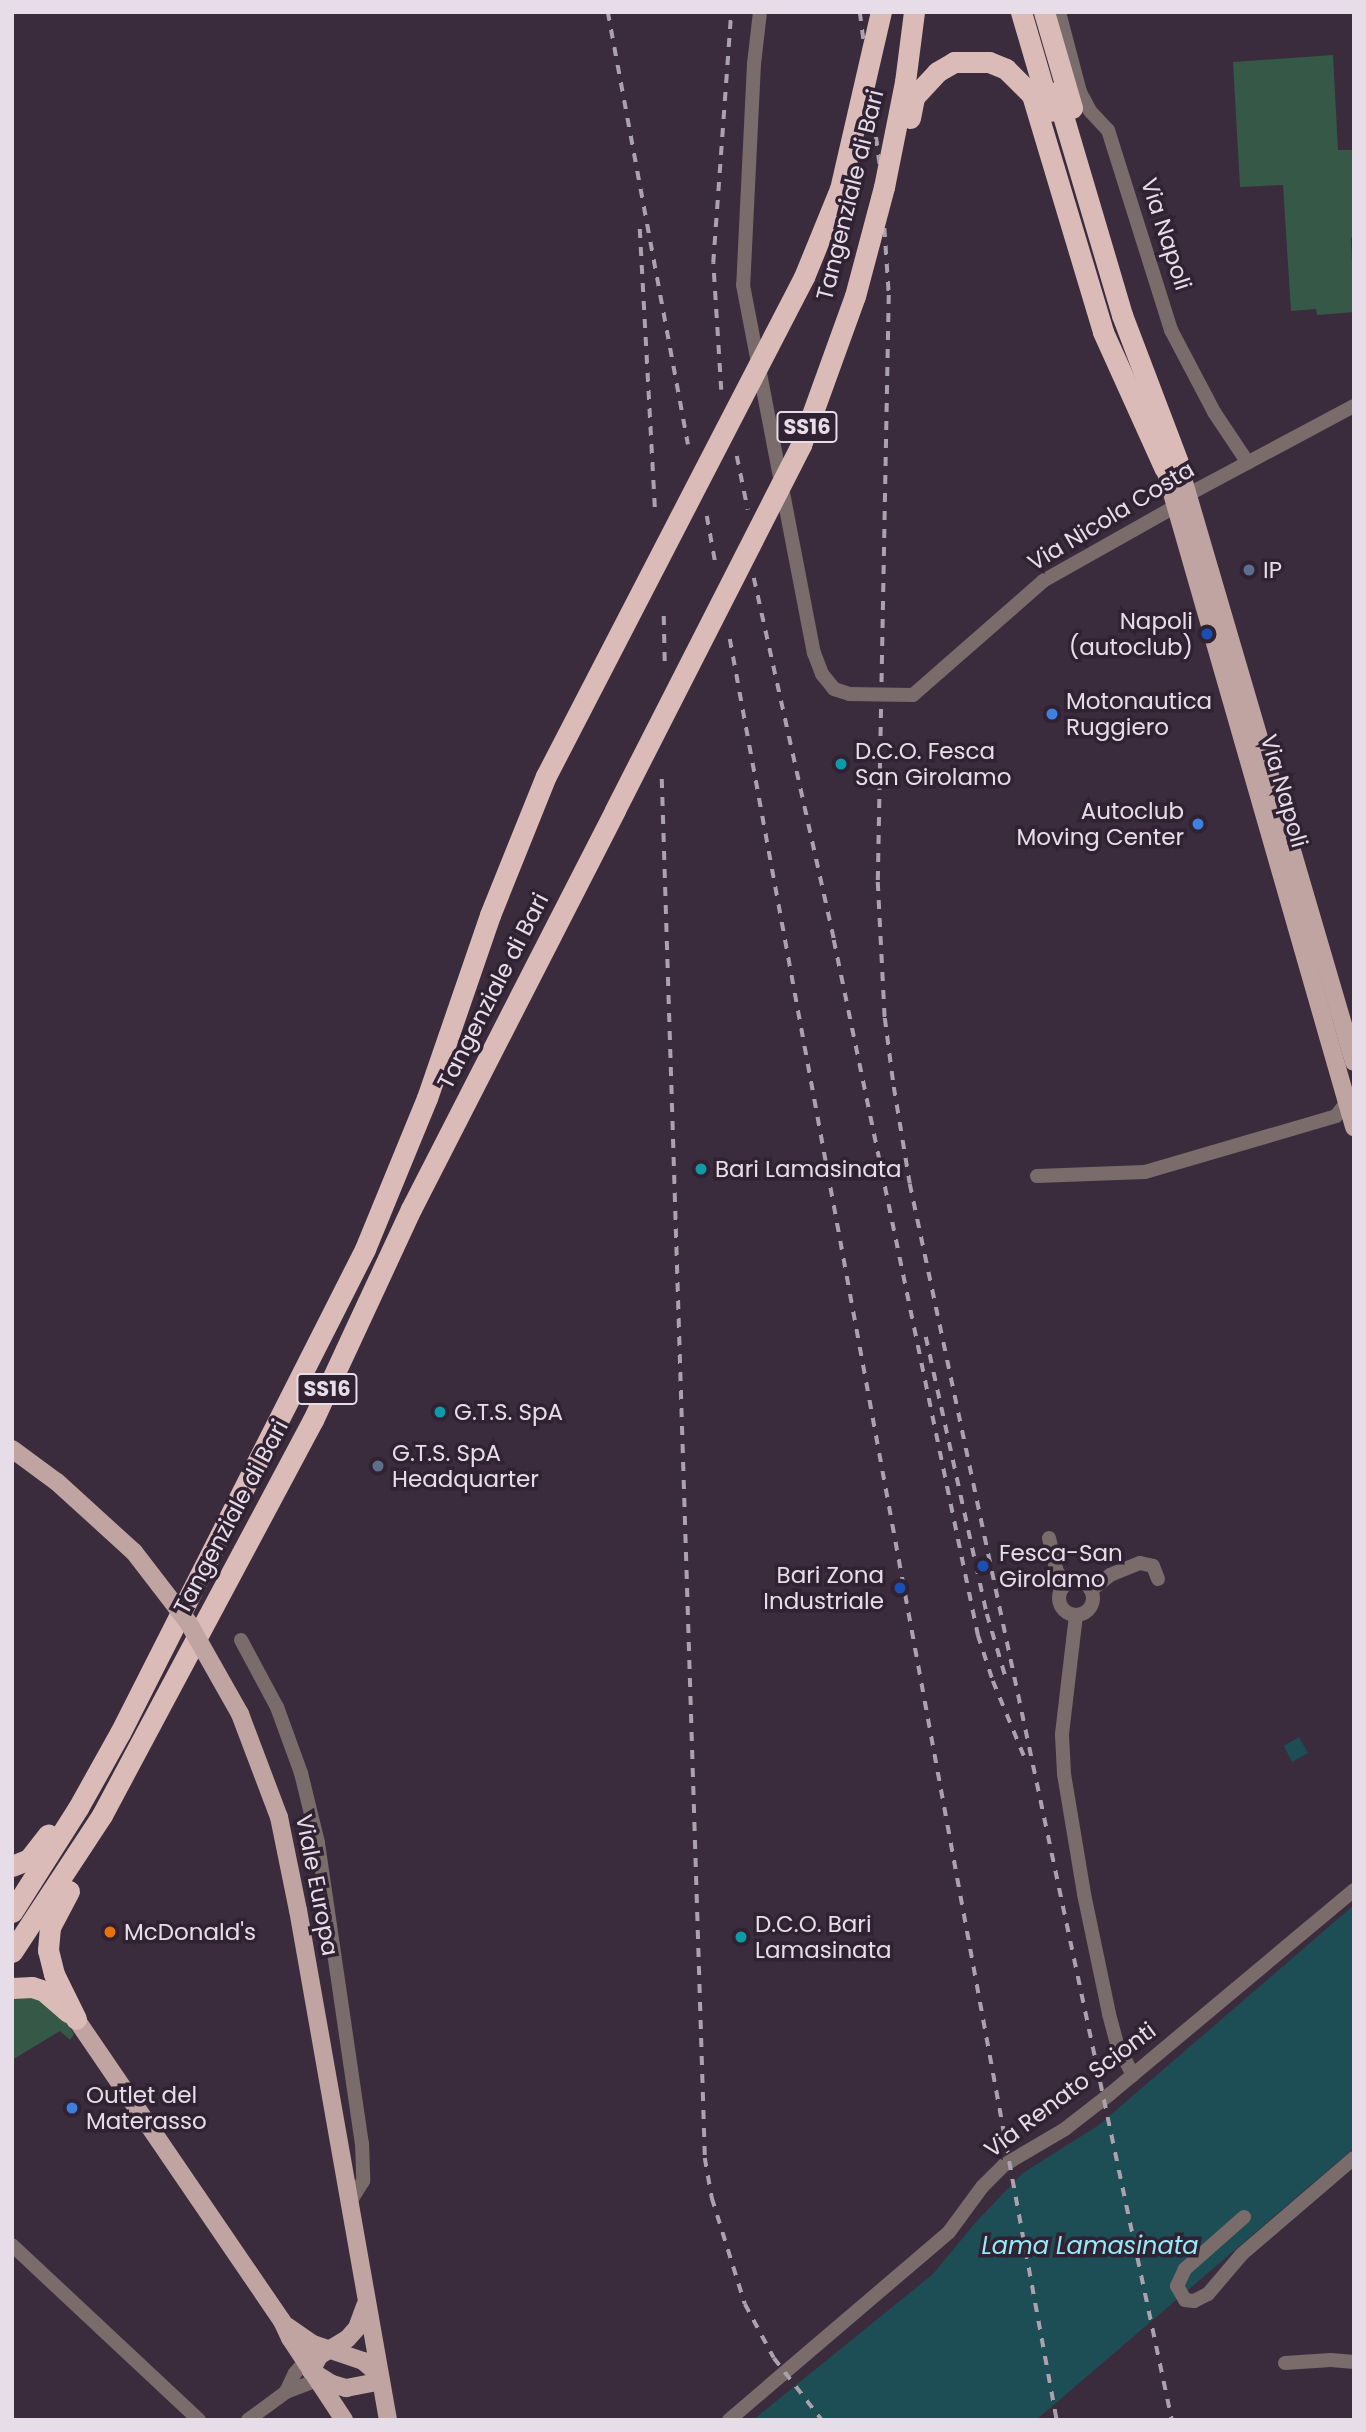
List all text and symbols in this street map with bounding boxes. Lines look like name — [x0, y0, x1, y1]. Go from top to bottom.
street label: Tangenziale di Bari — [810, 87, 890, 303]
street label: Via Napoli — [1135, 174, 1197, 294]
road number: SS16 — [776, 410, 838, 444]
street label: Via Nicola Costa — [1023, 455, 1199, 577]
place label: IP — [1263, 556, 1282, 584]
marker: IP — [1241, 562, 1257, 578]
place label: Napoli (autoclub) — [1069, 607, 1193, 661]
marker: Napoli (autoclub) — [1199, 626, 1215, 642]
place label: Motonautica Ruggiero — [1066, 687, 1212, 741]
marker: Motonautica Ruggiero — [1044, 706, 1060, 722]
street label: Via Napoli — [1255, 731, 1313, 851]
place label: D.C.O. Fesca San Girolamo — [855, 737, 1011, 791]
marker: D.C.O. Fesca San Girolamo — [833, 756, 849, 772]
place label: Autoclub Moving Center — [1017, 797, 1184, 851]
marker: Autoclub Moving Center — [1190, 816, 1206, 832]
street label: Tangenziale di Bari — [432, 888, 554, 1094]
place label: Bari Lamasinata — [715, 1155, 902, 1183]
marker: Bari Lamasinata — [693, 1161, 709, 1177]
road number: SS16 — [296, 1372, 358, 1406]
place label: G.T.S. SpA — [454, 1398, 563, 1426]
marker: G.T.S. SpA — [432, 1404, 448, 1420]
street label: Tangenziale di Bari — [168, 1415, 294, 1619]
place label: G.T.S. SpA Headquarter — [392, 1439, 539, 1493]
marker: G.T.S. SpA Headquarter — [370, 1458, 386, 1474]
place label: Fesca-San Girolamo — [999, 1539, 1123, 1593]
marker: Fesca-San Girolamo — [973, 1556, 993, 1576]
place label: Bari Zona Industriale — [763, 1561, 884, 1615]
marker: Bari Zona Industriale — [890, 1578, 910, 1598]
street label: Viale Europa — [290, 1812, 344, 1958]
place label: D.C.O. Bari Lamasinata — [755, 1910, 892, 1964]
place label: McDonald's — [124, 1918, 256, 1946]
marker: McDonald's — [102, 1924, 118, 1940]
marker: D.C.O. Bari Lamasinata — [733, 1929, 749, 1945]
street label: Via Renato Scionti — [979, 2017, 1161, 2163]
place label: Outlet del Materasso — [86, 2081, 207, 2135]
marker: Outlet del Materasso — [64, 2100, 80, 2116]
water label: Lama Lamasinata — [981, 2232, 1199, 2260]

